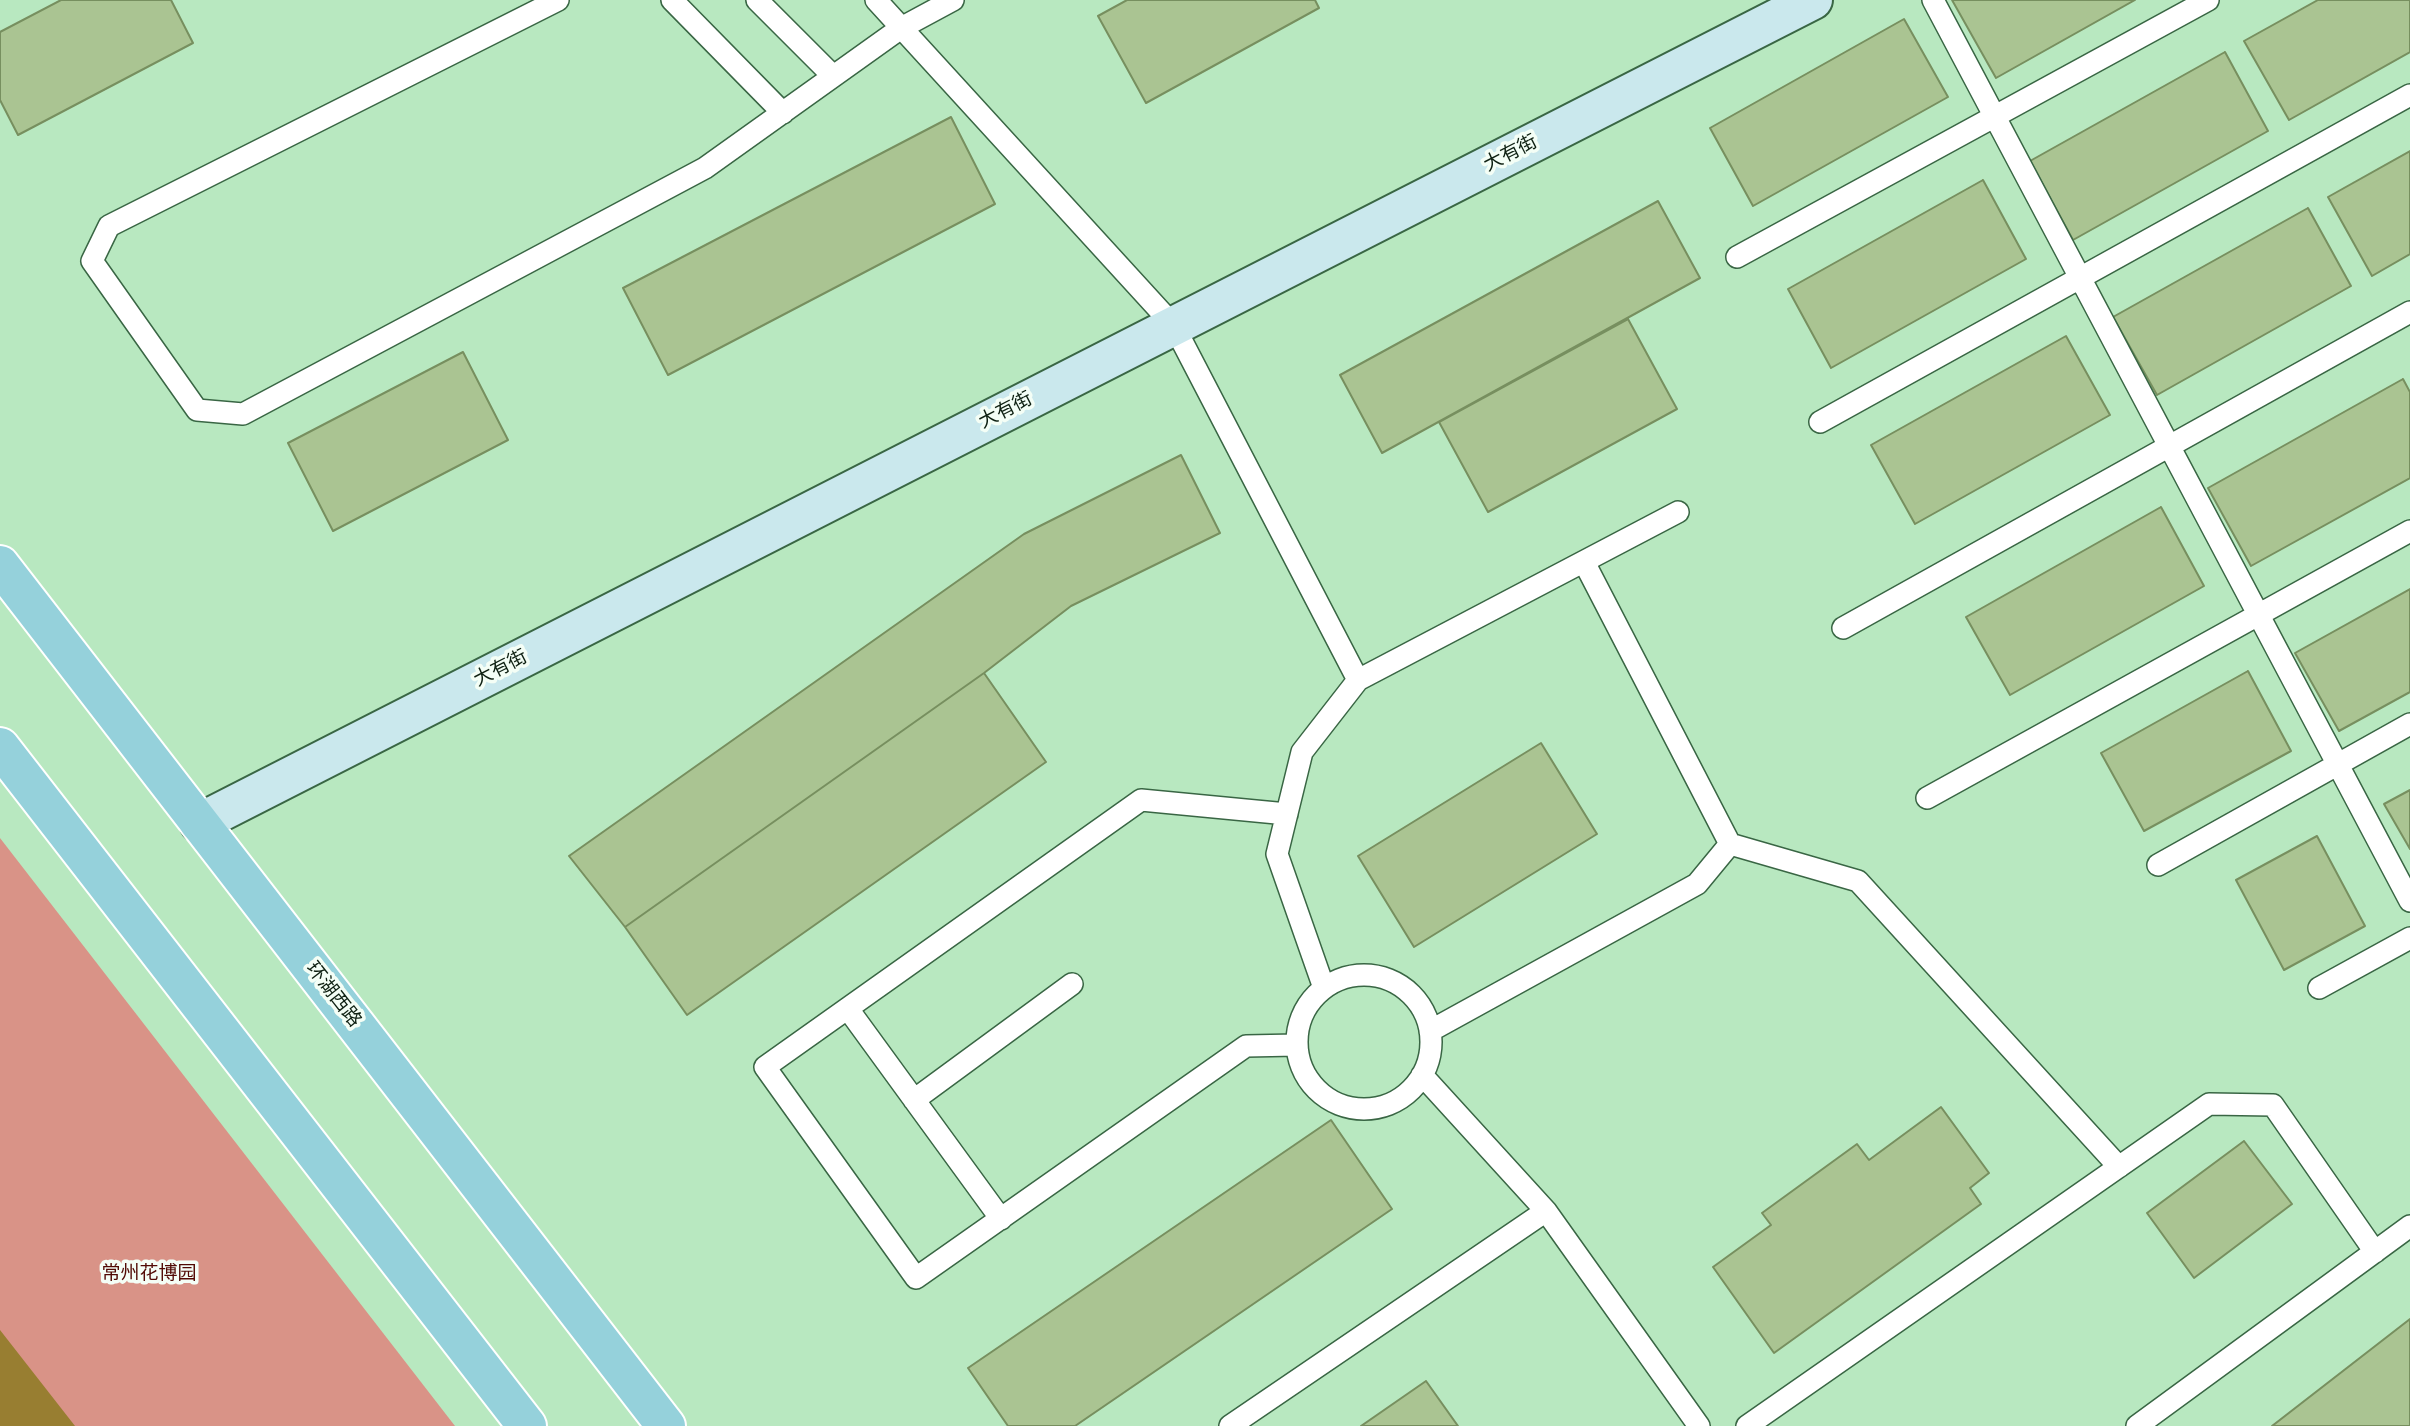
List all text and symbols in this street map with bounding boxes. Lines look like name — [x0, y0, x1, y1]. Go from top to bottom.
street label: 大有街 — [1480, 131, 1542, 177]
street label: 大有街 — [975, 388, 1037, 434]
street label: 大有街 — [470, 646, 532, 692]
street label: 环湖西路 — [301, 958, 365, 1032]
park label: 常州花博园 — [102, 1263, 196, 1285]

